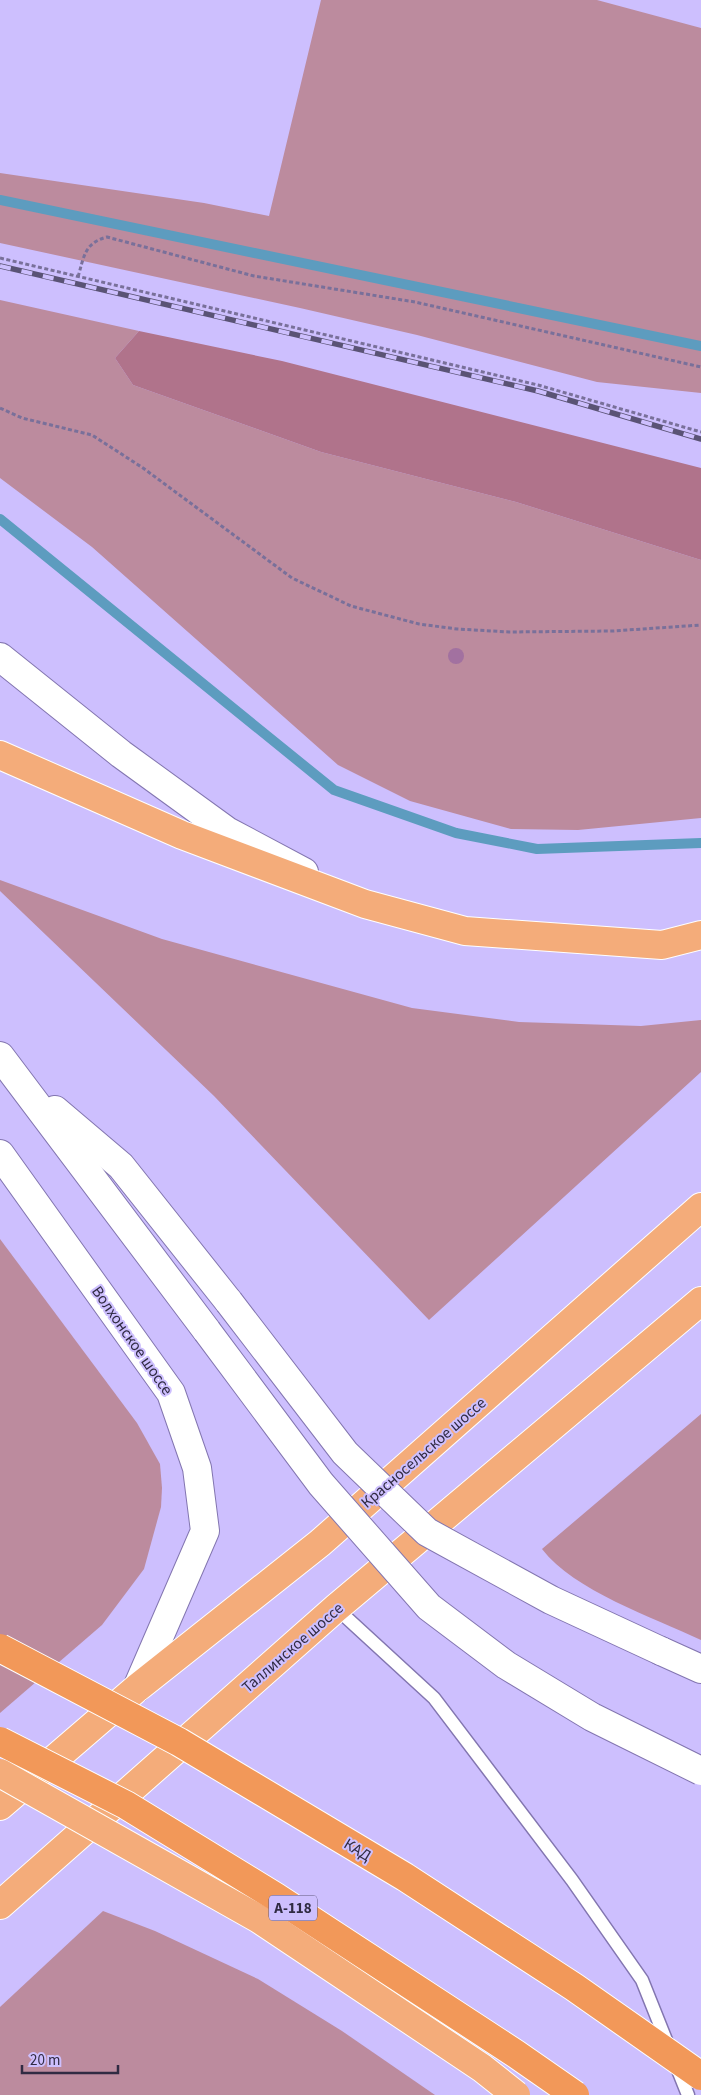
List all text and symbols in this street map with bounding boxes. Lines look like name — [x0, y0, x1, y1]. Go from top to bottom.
street label: Волхонское шоссе — [86, 1282, 178, 1400]
street label: Красносельское шоссе — [356, 1392, 491, 1513]
street label: Таллинское шоссе — [237, 1598, 348, 1698]
street label: КАД — [340, 1833, 375, 1867]
road number: А-118 — [269, 1896, 317, 1920]
scale bar — [22, 2042, 119, 2074]
text: 20 m — [30, 2050, 60, 2071]

